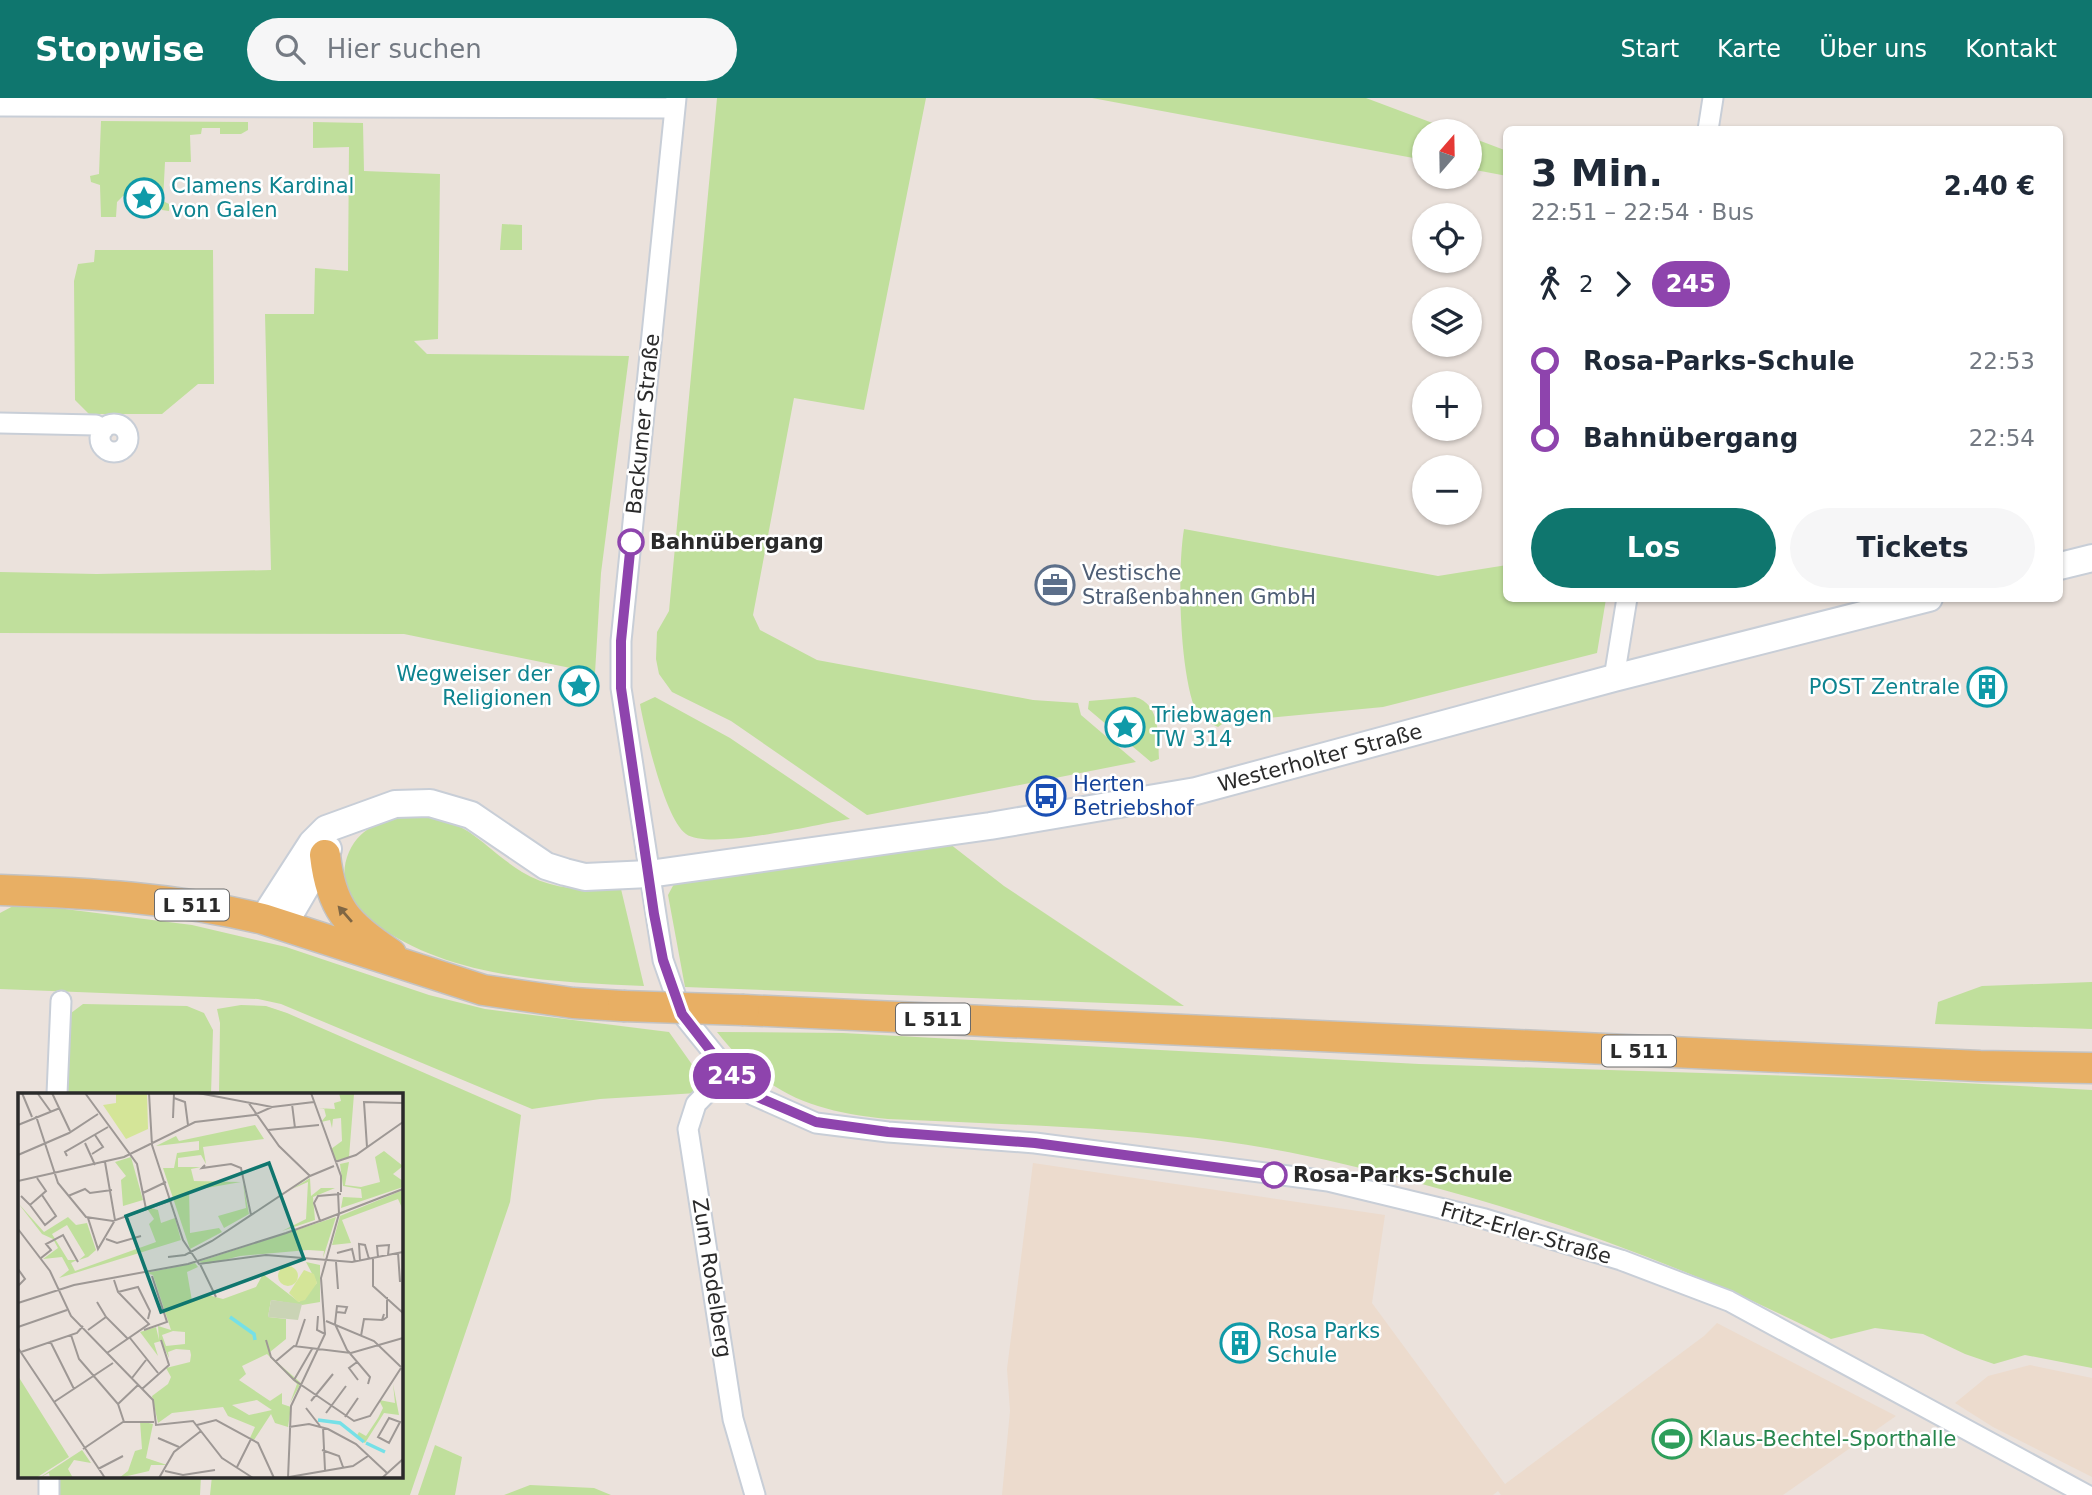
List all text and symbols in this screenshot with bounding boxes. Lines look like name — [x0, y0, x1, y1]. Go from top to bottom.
search box — [247, 18, 737, 81]
text: Stopwise — [35, 30, 205, 69]
icon: search — [271, 30, 309, 68]
text: Hier suchen — [327, 34, 482, 64]
text: Start — [1620, 35, 1679, 63]
text: Karte — [1717, 35, 1781, 63]
text: Über uns — [1819, 35, 1927, 63]
text: Kontakt — [1965, 35, 2057, 63]
north arrow — [1412, 119, 1482, 189]
map controls — [1412, 119, 1482, 525]
text: 3 Min. — [1531, 151, 1663, 195]
text: 2.40 € — [1944, 171, 2035, 201]
place label: Clamens Kardinal von Galen — [171, 174, 354, 222]
place icon: Clamens Kardinal von Galen — [123, 177, 165, 219]
text: 22:51 – 22:54 · Bus — [1531, 199, 1754, 225]
button: locate — [1412, 203, 1482, 273]
icon: walk — [1531, 265, 1569, 303]
icon: forward — [1604, 265, 1642, 303]
text: 245 — [1666, 270, 1716, 298]
text: 2 — [1579, 271, 1594, 297]
button: layers — [1412, 287, 1482, 357]
street label: Backumer Straße — [622, 332, 664, 516]
text: Rosa-Parks-Schule — [1583, 346, 1855, 376]
text: 22:53 — [1969, 348, 2035, 374]
button: + — [1412, 371, 1482, 441]
text: Bahnübergang — [1583, 423, 1798, 453]
text: 22:54 — [1969, 425, 2035, 451]
button: − — [1412, 455, 1482, 525]
button: Los — [1531, 508, 1776, 588]
button: Tickets — [1790, 508, 2035, 588]
marker: Bahnübergang — [618, 529, 644, 555]
place label: Bahnübergang — [650, 530, 824, 554]
place label: Vestische Straßenbahnen GmbH — [1082, 561, 1316, 609]
office icon: Vestische Straßenbahnen GmbH — [1034, 564, 1076, 606]
place label: Wegweiser der Religionen — [396, 662, 552, 710]
place icon: Wegweiser der Religionen — [558, 665, 600, 707]
building icon: POST Zentrale — [1966, 666, 2008, 708]
place label: POST Zentrale — [1809, 675, 1960, 699]
place label: Triebwagen TW 314 — [1151, 703, 1272, 751]
place icon: Triebwagen TW 314 — [1104, 706, 1146, 748]
street label: Westerholter Straße — [1215, 719, 1425, 797]
place label: Herten Betriebshof — [1073, 772, 1194, 820]
bus stop icon: Herten Betriebshof — [1025, 775, 1067, 817]
road number: L 511 — [155, 890, 229, 920]
one-way arrow — [338, 906, 353, 923]
road number: L 511 — [896, 1004, 970, 1035]
road number: L 511 — [1602, 1035, 1676, 1066]
line badge: 245 — [692, 1053, 772, 1099]
text: 245 — [707, 1062, 757, 1090]
inset map — [18, 1093, 402, 1478]
marker: Rosa-Parks-Schule — [1261, 1162, 1287, 1188]
place label: Rosa-Parks-Schule — [1293, 1163, 1512, 1187]
street label: Zum Rodelberg — [688, 1196, 736, 1360]
street label: Fritz-Erler-Straße — [1438, 1197, 1614, 1269]
place label: Rosa Parks Schule — [1267, 1319, 1380, 1367]
building icon: Rosa Parks Schule — [1219, 1322, 1261, 1364]
sports icon: Klaus-Bechtel-Sporthalle — [1651, 1418, 1693, 1460]
place label: Klaus-Bechtel-Sporthalle — [1699, 1427, 1956, 1451]

